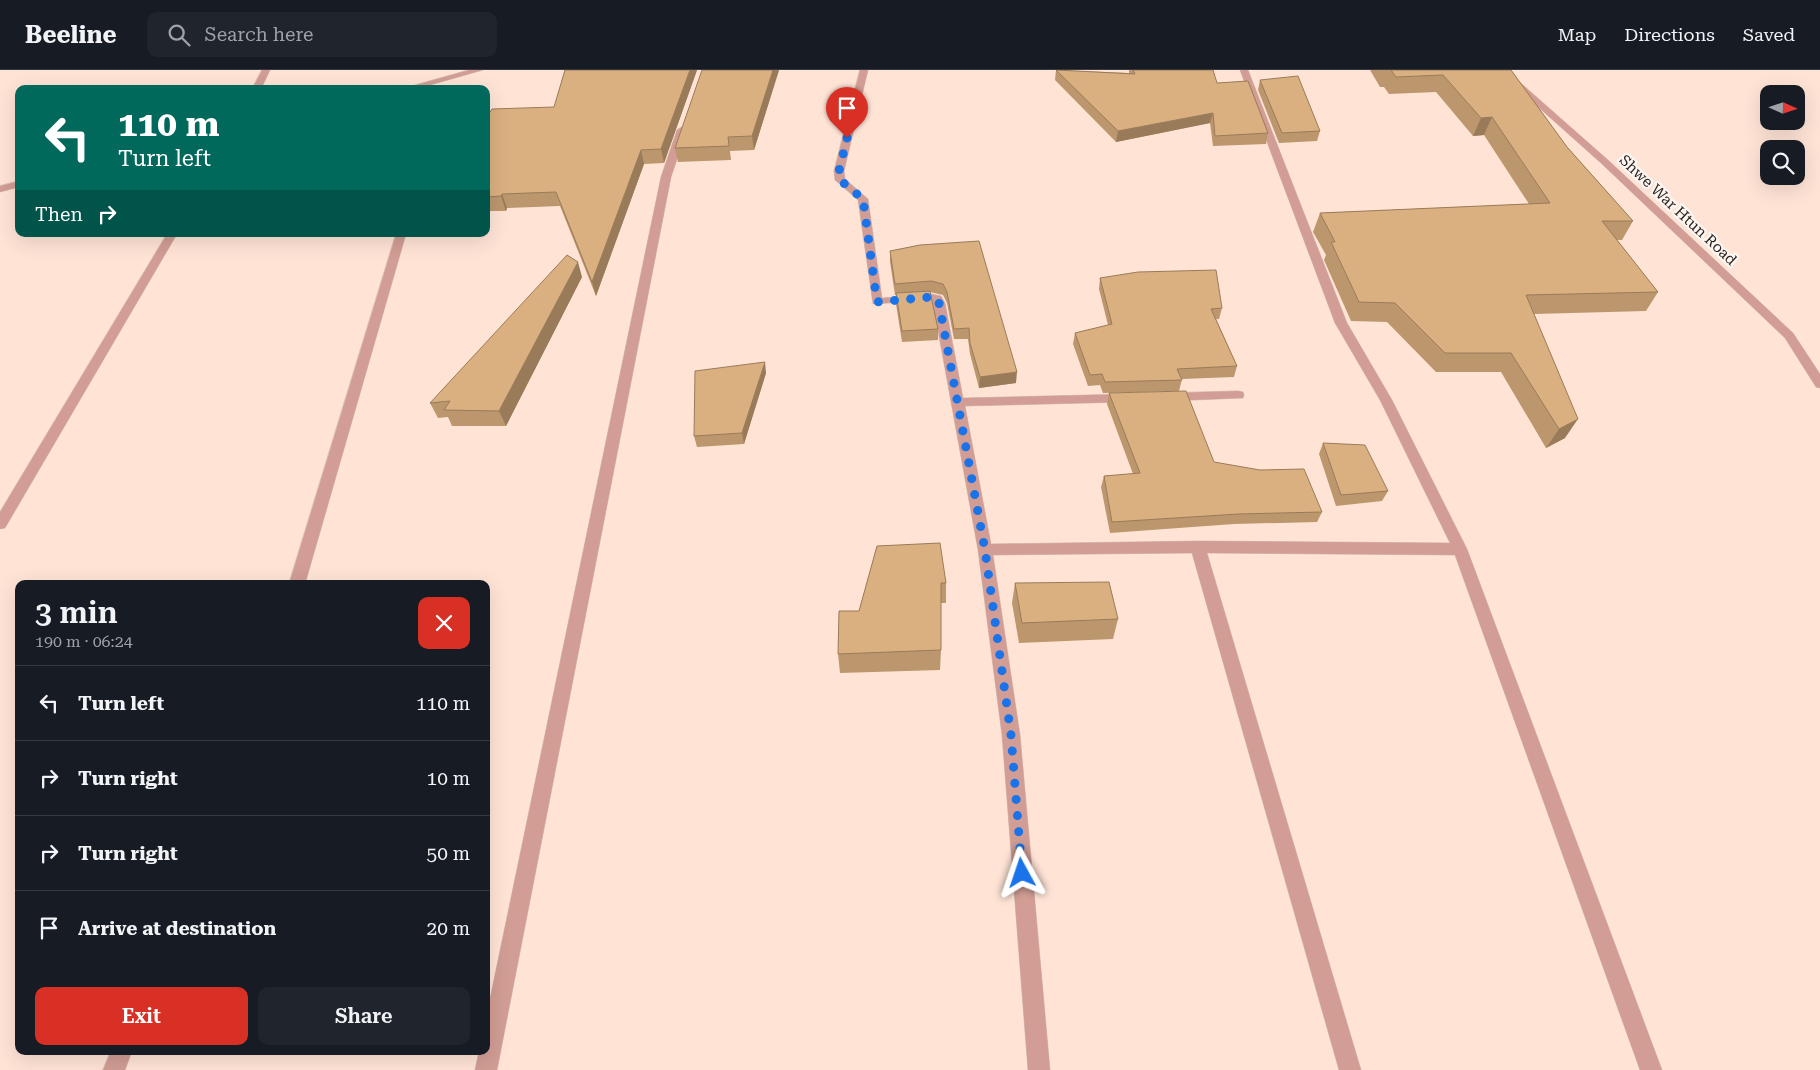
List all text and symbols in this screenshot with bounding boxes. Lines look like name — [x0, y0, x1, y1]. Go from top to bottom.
search box — [147, 12, 497, 57]
text: Beeline — [25, 21, 117, 49]
icon: search — [165, 21, 193, 49]
text: Search here — [205, 23, 313, 46]
text: Map — [1558, 24, 1596, 45]
text: Directions — [1624, 24, 1715, 45]
text: Saved — [1743, 24, 1795, 45]
north arrow — [1760, 85, 1805, 130]
map controls — [1760, 85, 1805, 185]
pin — [826, 87, 868, 138]
icon: arrive — [833, 94, 861, 122]
text: 110 m — [118, 104, 219, 145]
icon: left — [35, 105, 100, 170]
button: search — [1760, 140, 1805, 185]
text: Turn left — [118, 146, 211, 171]
street label: Shwe War Htun Road — [1616, 151, 1741, 269]
icon: right — [93, 200, 121, 228]
text: Then — [35, 203, 83, 226]
text: 3 min — [35, 595, 118, 630]
button: close — [418, 597, 470, 649]
text: 190 m · 06:24 — [35, 632, 133, 651]
icon: left — [35, 689, 63, 717]
text: Turn left — [78, 692, 164, 715]
text: 110 m — [416, 692, 470, 715]
icon: right — [35, 764, 63, 792]
text: Turn right — [78, 767, 178, 790]
text: 10 m — [427, 767, 470, 790]
icon: right — [35, 839, 63, 867]
text: Turn right — [78, 842, 178, 865]
text: 50 m — [427, 842, 470, 865]
position arrow — [995, 846, 1047, 898]
icon: arrive — [35, 914, 63, 942]
text: Arrive at destination — [78, 917, 276, 940]
text: 20 m — [427, 917, 470, 940]
button: Exit — [35, 987, 248, 1045]
button: Share — [258, 987, 470, 1045]

